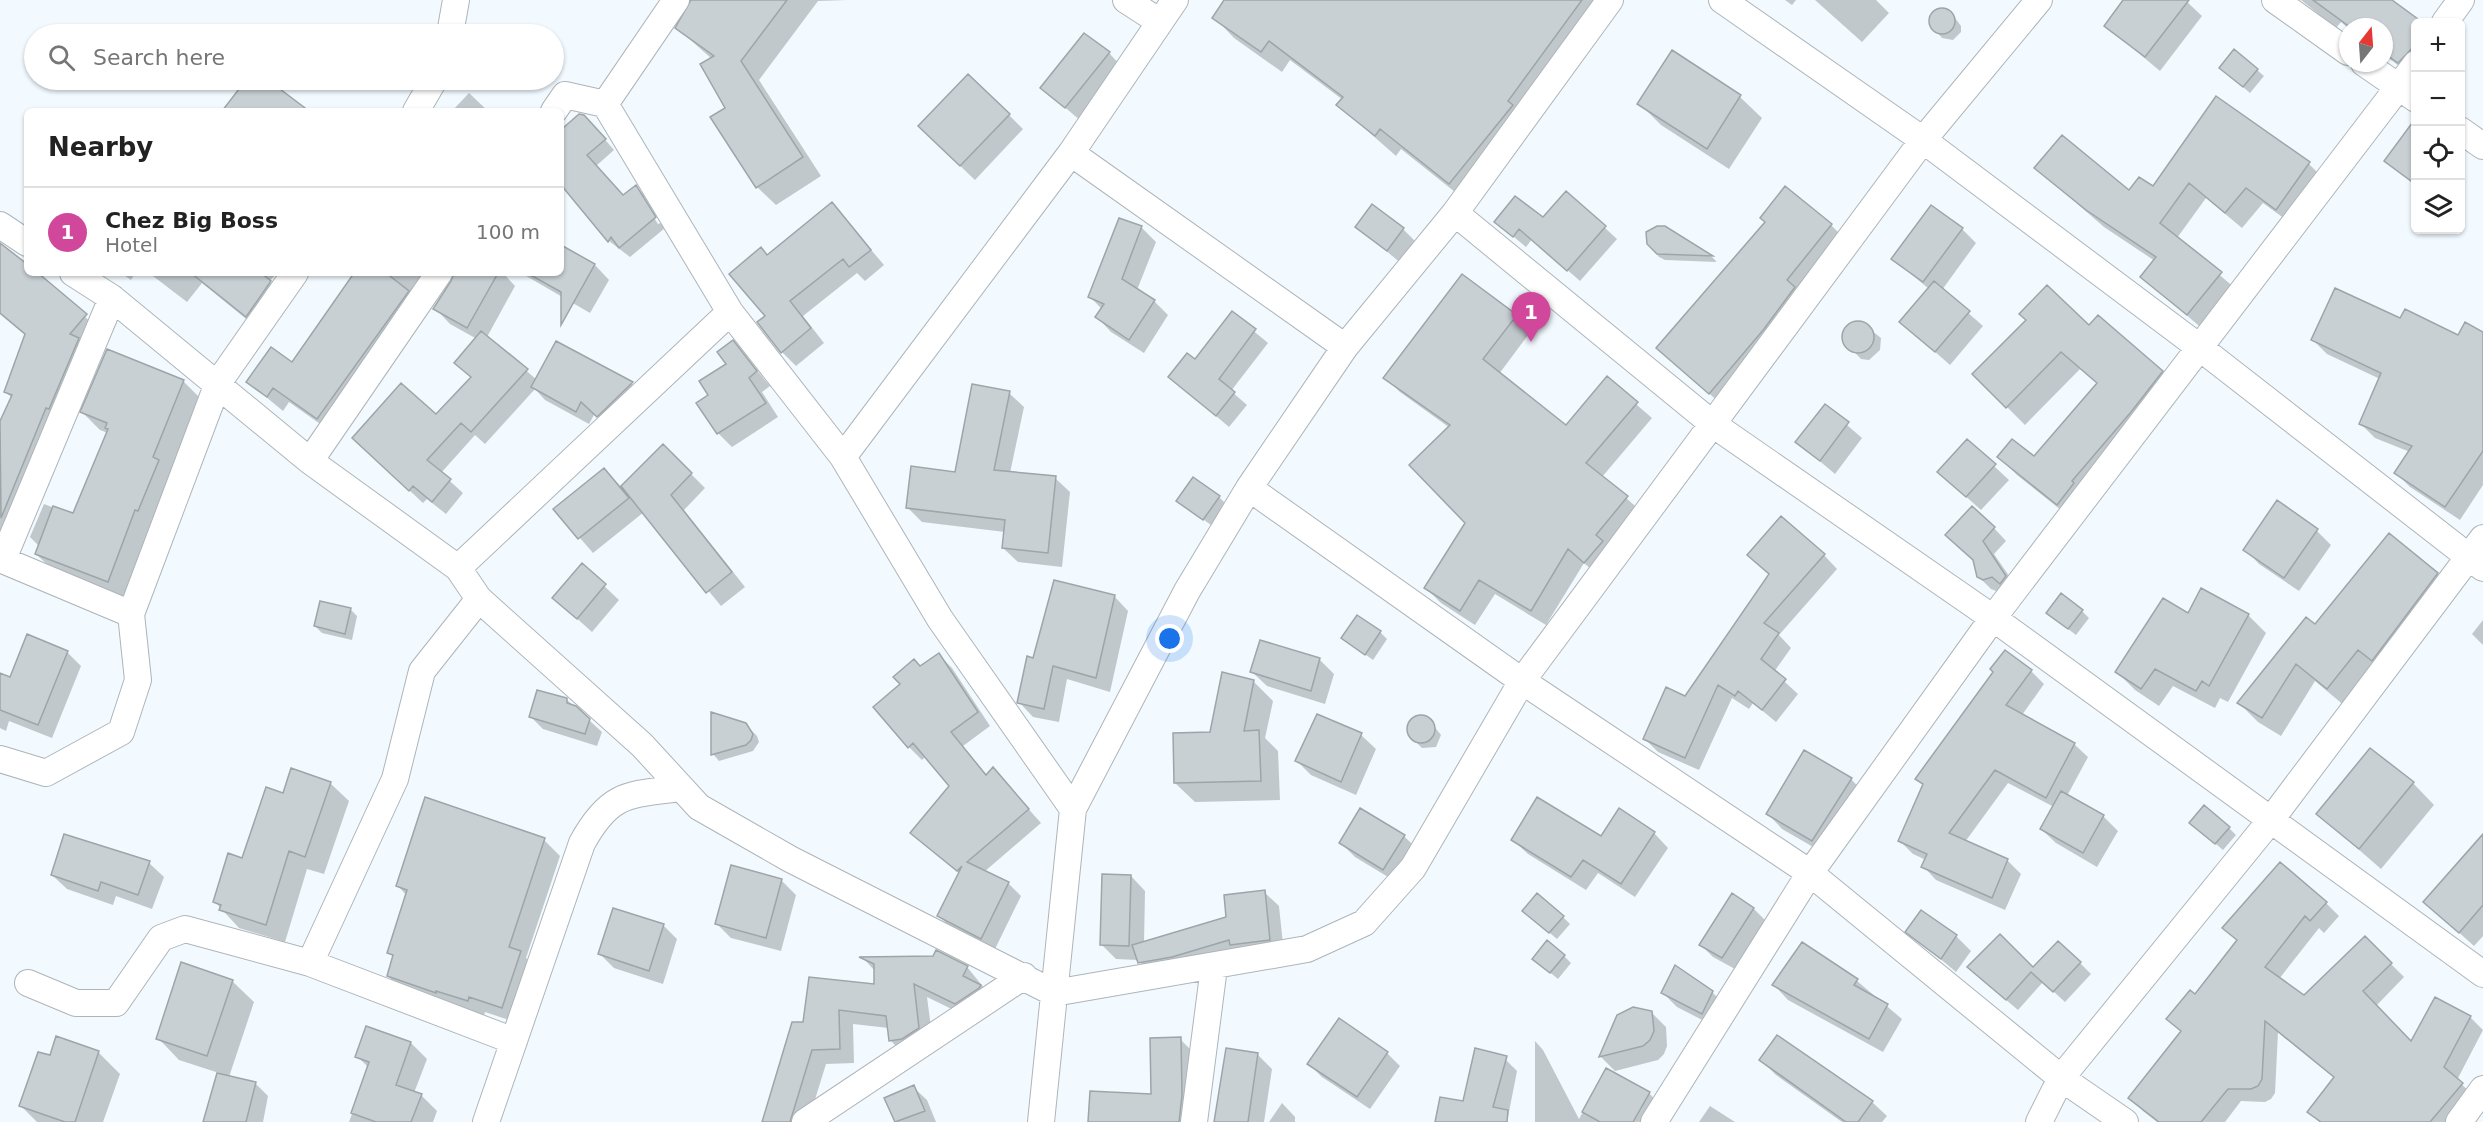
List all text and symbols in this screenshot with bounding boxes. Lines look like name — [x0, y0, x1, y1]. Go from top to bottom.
north arrow — [2339, 18, 2393, 72]
map controls — [2411, 18, 2465, 234]
button: + — [2411, 18, 2465, 72]
search box — [24, 24, 564, 90]
icon: search — [45, 41, 78, 74]
text: Search here — [93, 45, 225, 70]
button: − — [2411, 72, 2465, 126]
button: locate — [2411, 126, 2465, 180]
text: Nearby — [48, 132, 153, 162]
button: layers — [2411, 180, 2465, 234]
text: Chez Big Boss — [105, 208, 278, 233]
text: 1 — [61, 220, 74, 244]
text: 100 m — [476, 220, 540, 244]
text: Hotel — [105, 233, 158, 257]
pin: 1 — [1512, 292, 1550, 342]
your location — [1155, 624, 1184, 653]

